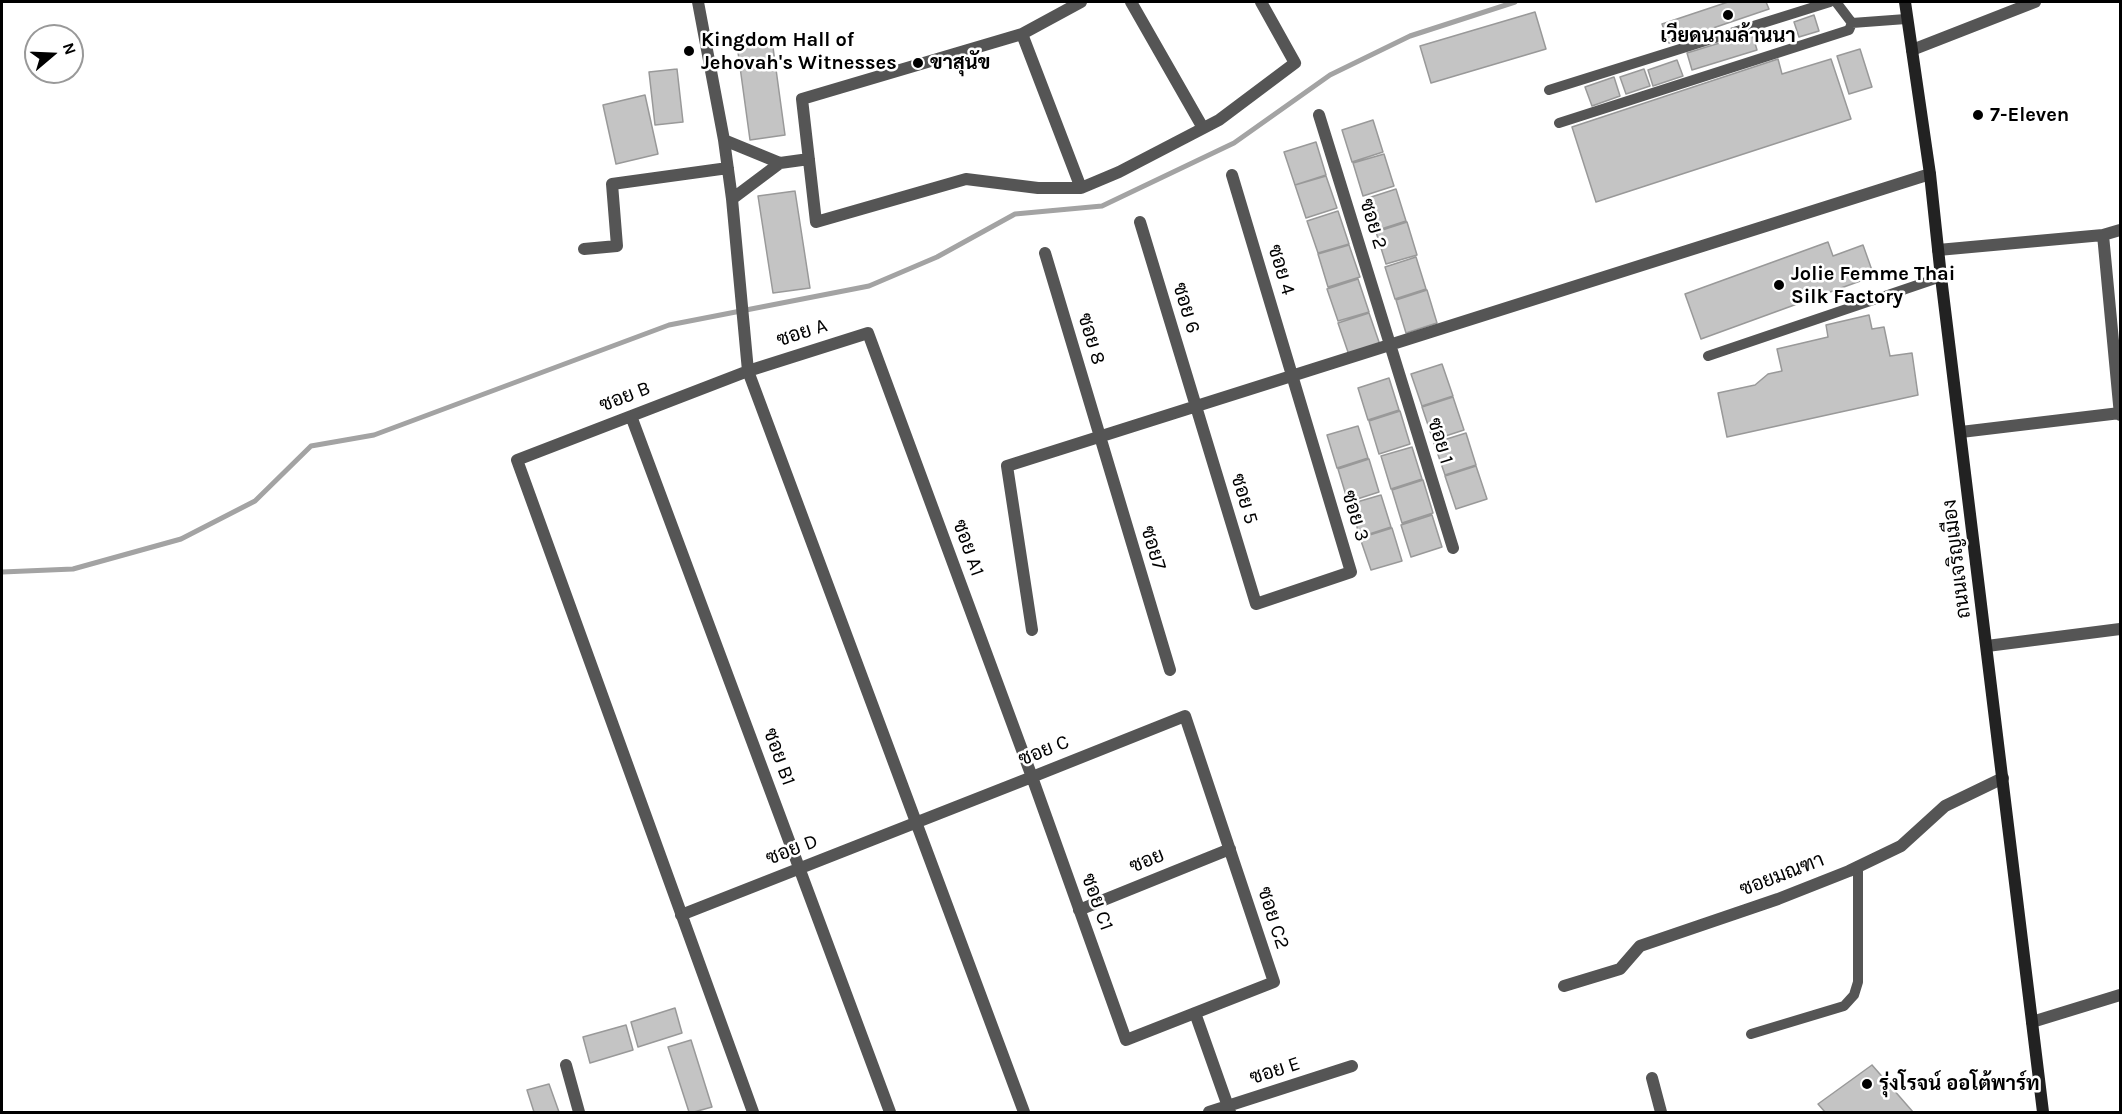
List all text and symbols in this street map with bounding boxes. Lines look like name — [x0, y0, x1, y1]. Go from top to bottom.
marker: เวียดนามล้านนา — [1721, 8, 1735, 22]
north arrow — [24, 24, 84, 84]
place label: เวียดนามล้านนา — [1660, 24, 1796, 48]
place label: Kingdom Hall of Jehovah's Witnesses — [701, 28, 897, 75]
text: N — [59, 40, 80, 57]
marker: Kingdom Hall of Jehovah's Witnesses — [682, 44, 696, 58]
place label: ขาสุนัข — [930, 51, 990, 75]
marker: ขาสุนัข — [911, 56, 925, 70]
place label: 7-Eleven — [1990, 103, 2069, 127]
marker: 7-Eleven — [1971, 108, 1985, 122]
street label: ซอย 2 — [1354, 196, 1392, 252]
street label: ซอย 4 — [1262, 242, 1300, 298]
place label: Jolie Femme Thai Silk Factory — [1791, 262, 1955, 309]
marker: Jolie Femme Thai Silk Factory — [1772, 278, 1786, 292]
street label: ซอย 6 — [1167, 280, 1205, 336]
street label: ซอย 8 — [1072, 310, 1110, 368]
street label: ซอย A — [774, 314, 830, 352]
street label: ซอย B — [596, 376, 654, 418]
street label: ซอย 1 — [1422, 415, 1458, 467]
street label: ซอย 5 — [1225, 471, 1263, 527]
street label: ซอย 3 — [1336, 488, 1374, 544]
street label: ถนนเจริญเมือง — [1938, 498, 1976, 620]
street label: ซอย A1 — [947, 516, 989, 580]
street label: ซอย7 — [1135, 523, 1171, 573]
street label: ซอย B1 — [758, 725, 800, 789]
street label: ซอย C — [1015, 730, 1073, 772]
street label: ซอย D — [763, 829, 821, 871]
street label: ซอย — [1126, 843, 1168, 879]
street label: ซอยมณฑา — [1737, 848, 1827, 902]
street label: ซอย C1 — [1076, 870, 1118, 934]
street label: ซอย C2 — [1252, 884, 1294, 952]
street label: ซอย E — [1247, 1052, 1303, 1090]
place label: รุ่งโรจน์ ออโต้พาร์ท — [1879, 1072, 2039, 1096]
marker: รุ่งโรจน์ ออโต้พาร์ท — [1860, 1077, 1874, 1091]

